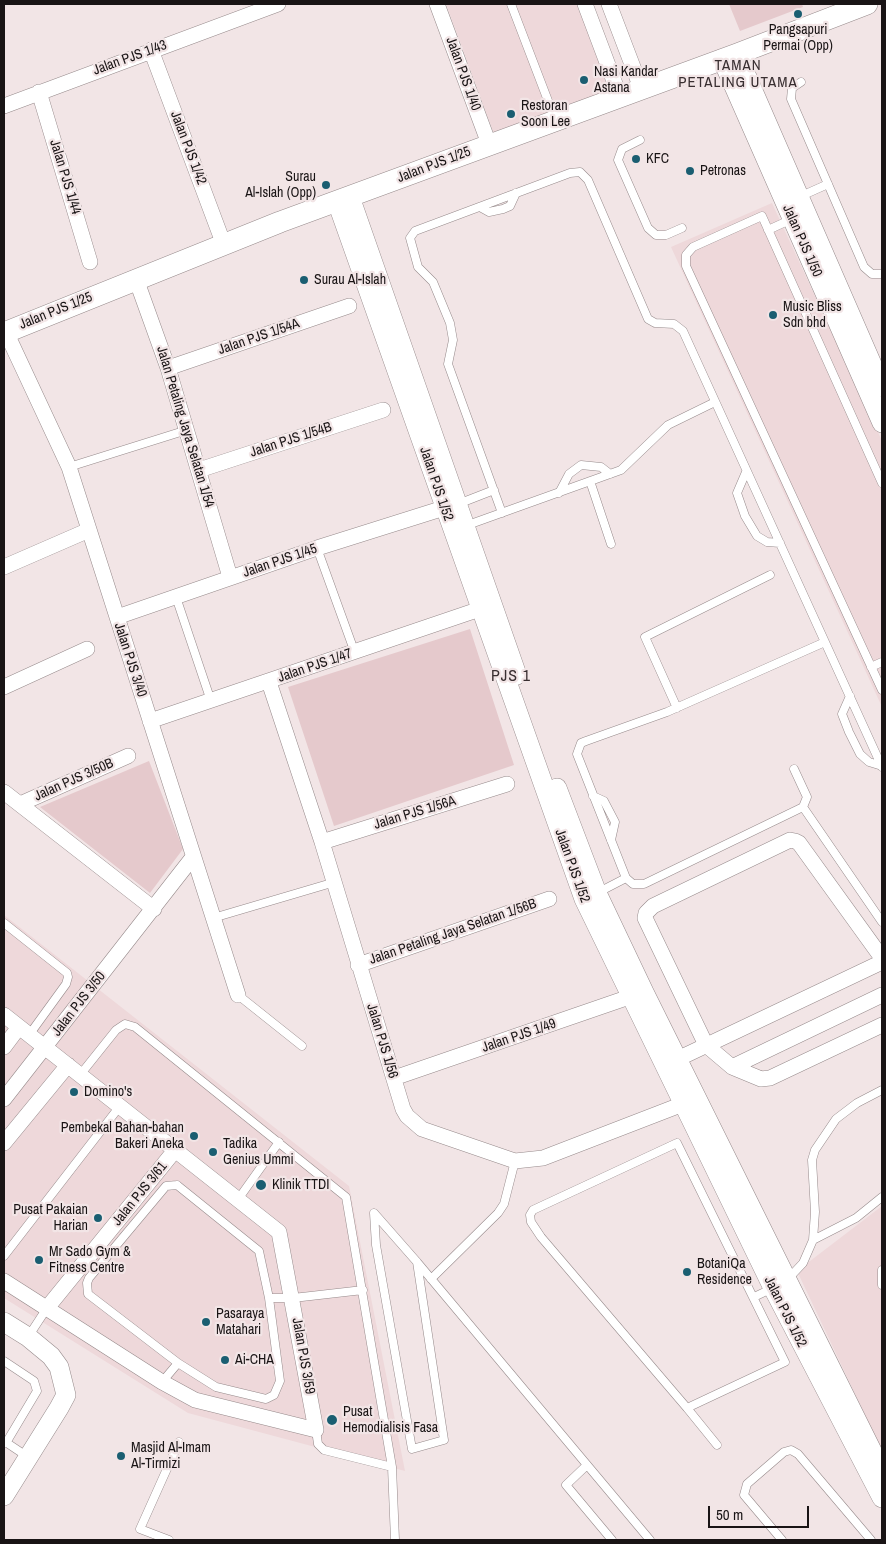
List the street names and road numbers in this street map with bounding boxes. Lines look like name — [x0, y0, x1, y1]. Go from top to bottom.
street label: Jalan PJS 1/40 — [442, 35, 484, 113]
street label: Jalan PJS 1/43 — [91, 37, 169, 79]
street label: Jalan PJS 1/42 — [166, 109, 210, 187]
street label: Jalan PJS 1/44 — [46, 138, 84, 216]
street label: Jalan PJS 1/25 — [395, 143, 473, 187]
street label: Jalan PJS 1/50 — [779, 202, 825, 280]
street label: Jalan PJS 1/25 — [17, 289, 95, 333]
street label: Jalan PJS 1/54A — [216, 315, 302, 359]
street label: Jalan Petaling Jaya Selatan 1/54 — [152, 344, 218, 510]
street label: Jalan PJS 1/54B — [248, 419, 334, 461]
street label: Jalan PJS 1/52 — [415, 445, 457, 523]
street label: Jalan PJS 1/45 — [241, 540, 319, 582]
street label: Jalan PJS 3/40 — [110, 621, 150, 699]
street label: Jalan PJS 1/47 — [276, 645, 354, 687]
street label: Jalan PJS 3/50B — [32, 755, 116, 805]
street label: Jalan PJS 1/56A — [372, 793, 458, 833]
street label: Jalan PJS 1/52 — [551, 827, 593, 905]
street label: Jalan Petaling Jaya Selatan 1/56B — [367, 895, 539, 969]
street label: Jalan PJS 3/50 — [49, 968, 109, 1040]
street label: Jalan PJS 1/56 — [363, 1002, 401, 1080]
street label: Jalan PJS 1/49 — [480, 1015, 558, 1057]
street label: Jalan PJS 3/61 — [109, 1159, 171, 1229]
street label: Jalan PJS 1/52 — [760, 1274, 810, 1350]
street label: Jalan PJS 3/59 — [288, 1317, 318, 1395]

